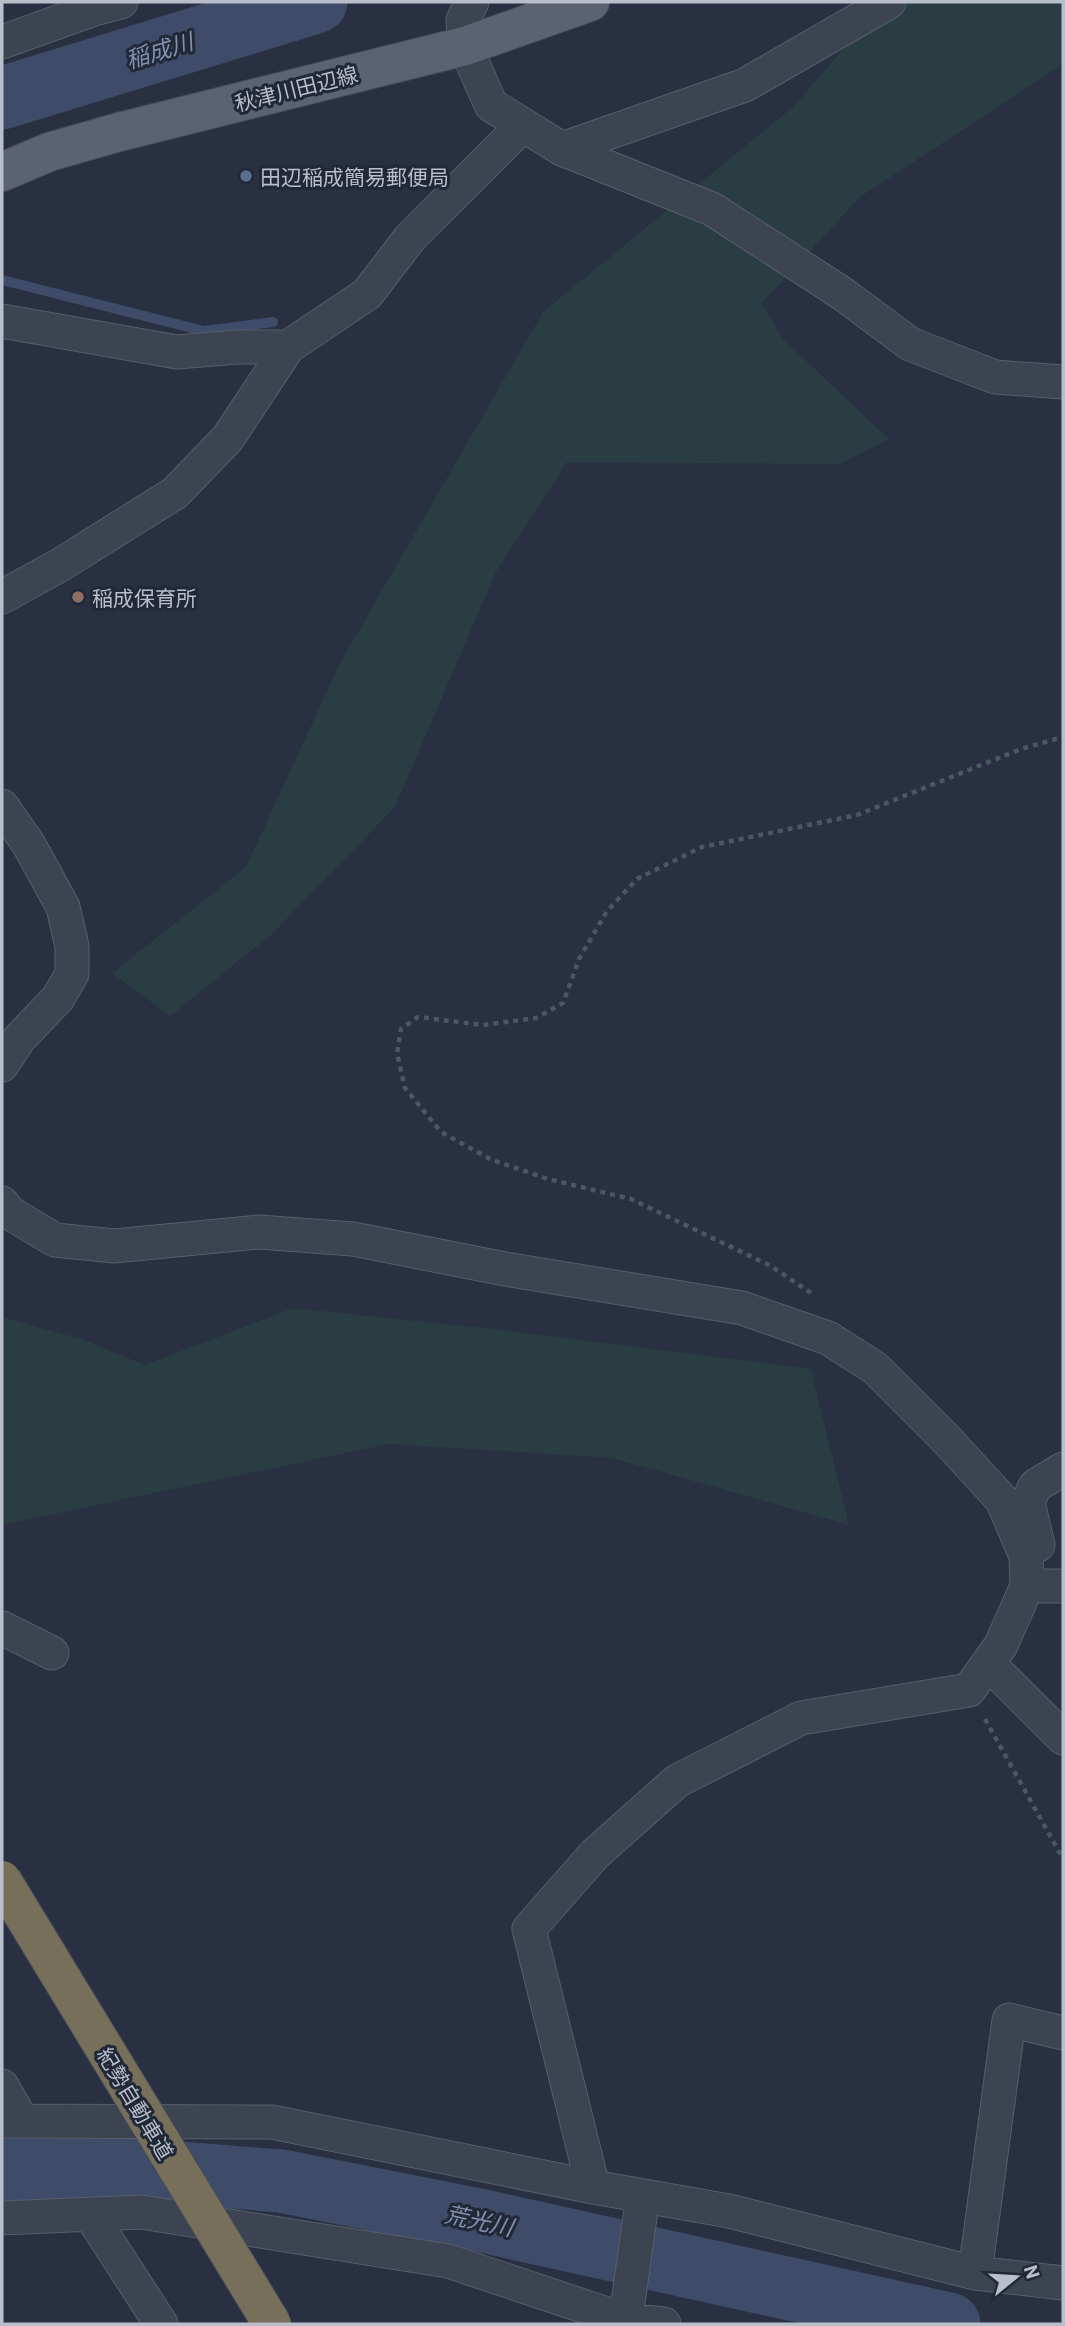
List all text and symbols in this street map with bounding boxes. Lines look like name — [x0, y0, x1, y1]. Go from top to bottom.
water label: 稲成川 — [122, 26, 199, 73]
street label: 秋津川田辺線 — [232, 61, 360, 115]
place label: 田辺稲成簡易郵便局 — [260, 164, 449, 189]
marker: 田辺稲成簡易郵便局 — [238, 168, 254, 184]
place label: 稲成保育所 — [92, 585, 197, 610]
marker: 稲成保育所 — [70, 589, 86, 605]
street label: 紀勢自動車道 — [93, 2043, 179, 2163]
water label: 荒光川 — [442, 2199, 519, 2241]
north arrow — [981, 2242, 1051, 2312]
text: N — [1020, 2262, 1046, 2281]

